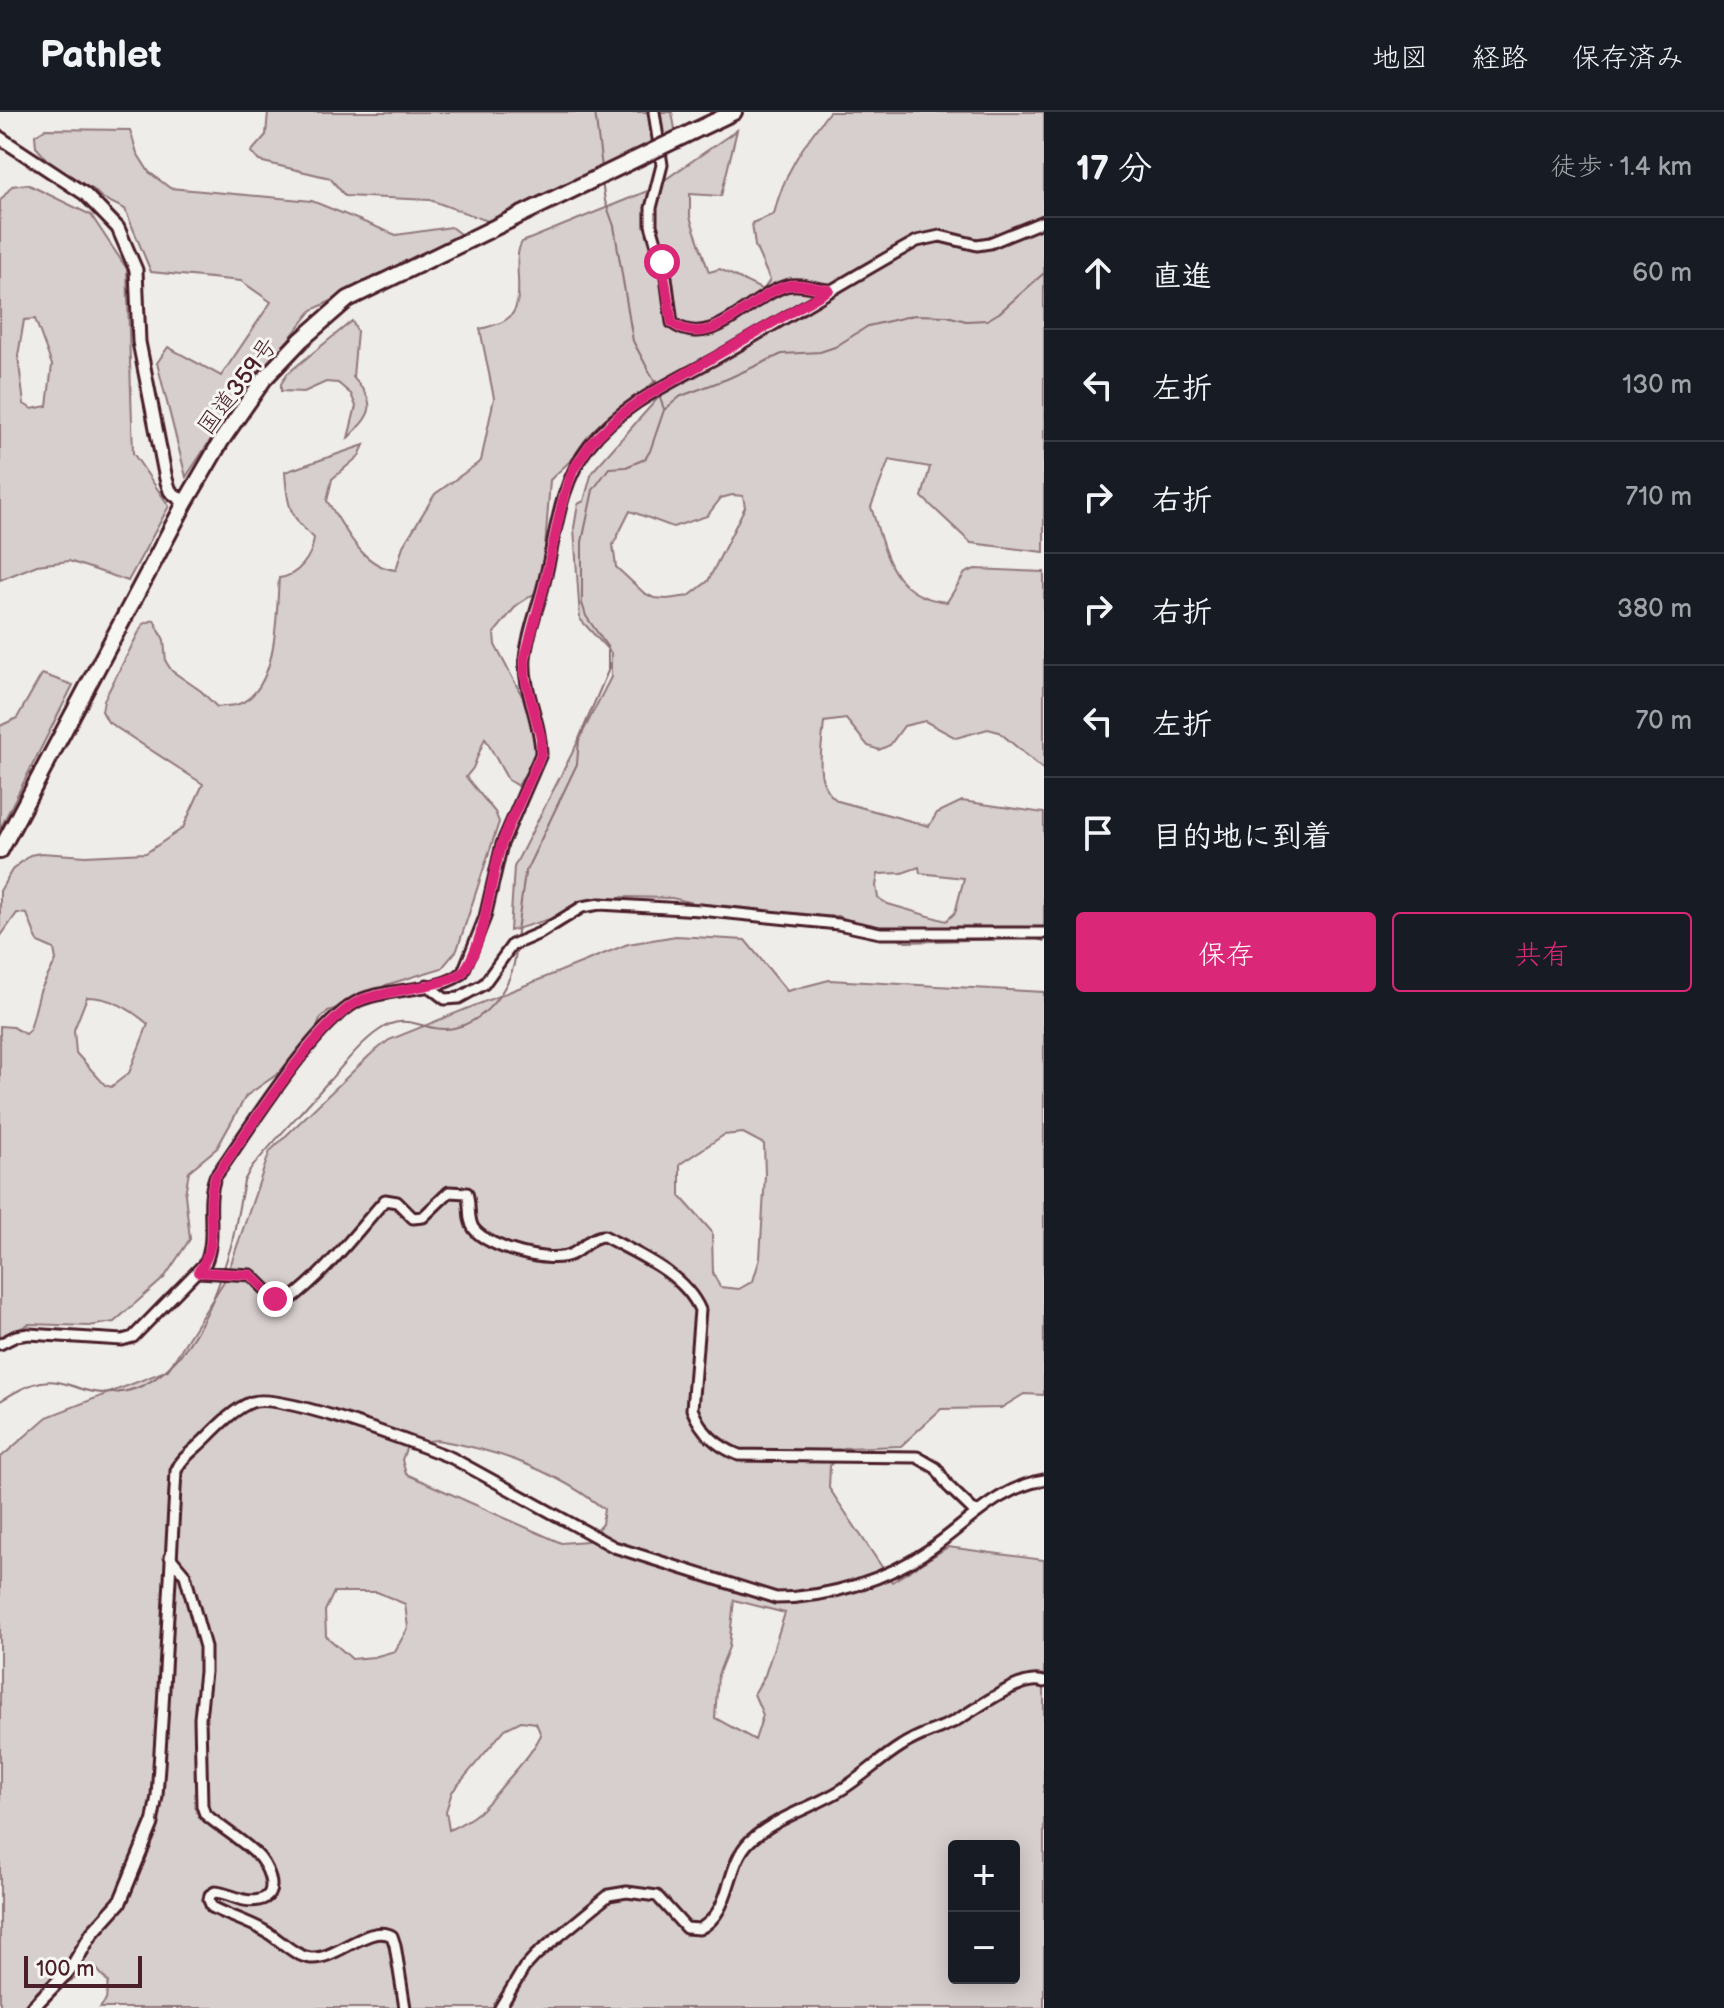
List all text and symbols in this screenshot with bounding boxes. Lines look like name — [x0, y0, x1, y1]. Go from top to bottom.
text: Pathlet — [40, 33, 161, 78]
text: 地図 — [1372, 42, 1428, 75]
text: 経路 — [1472, 42, 1528, 75]
text: 保存済み — [1572, 42, 1684, 75]
text: 17 分 — [1076, 148, 1152, 189]
text: 徒歩 · 1.4 km — [1551, 152, 1692, 183]
route start — [644, 244, 680, 280]
icon: ahead — [1076, 251, 1120, 295]
text: 60 m — [1632, 258, 1692, 289]
text: 直進 — [1152, 259, 1212, 295]
street label: 国道359号 — [191, 332, 283, 441]
icon: left — [1076, 363, 1120, 407]
text: 130 m — [1622, 370, 1692, 401]
text: 左折 — [1152, 371, 1212, 407]
icon: right — [1076, 475, 1120, 519]
text: 710 m — [1625, 482, 1692, 513]
text: 右折 — [1152, 483, 1212, 519]
icon: right — [1076, 587, 1120, 631]
text: 380 m — [1617, 594, 1692, 625]
text: 右折 — [1152, 595, 1212, 631]
icon: left — [1076, 699, 1120, 743]
text: 70 m — [1635, 706, 1692, 737]
text: 左折 — [1152, 707, 1212, 743]
icon: arrive — [1076, 811, 1120, 855]
text: 目的地に到着 — [1152, 819, 1332, 855]
button: 保存 — [1076, 912, 1376, 992]
button: 共有 — [1392, 912, 1692, 992]
route end — [257, 1281, 293, 1317]
map controls — [948, 1840, 1020, 1984]
button: + — [948, 1840, 1020, 1912]
button: − — [948, 1912, 1020, 1984]
scale bar — [24, 1952, 142, 1988]
text: 100 m — [36, 1956, 95, 1983]

